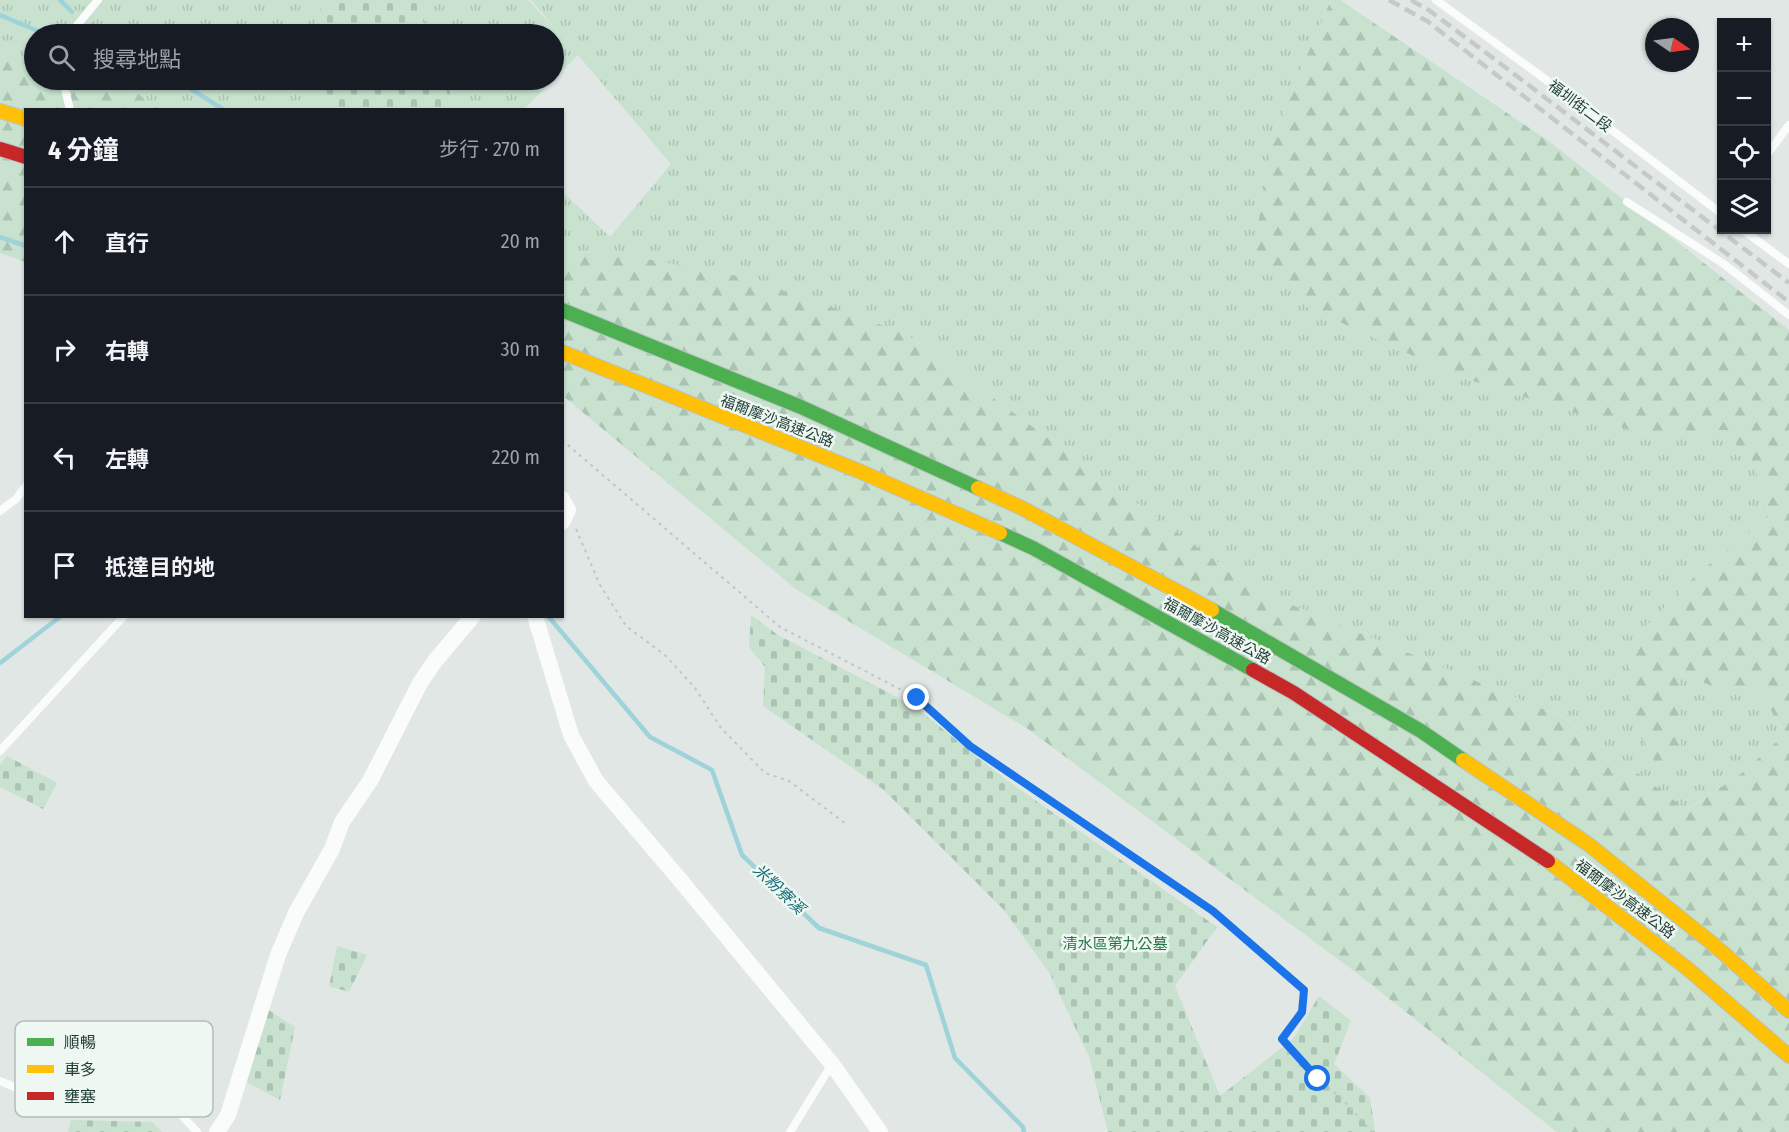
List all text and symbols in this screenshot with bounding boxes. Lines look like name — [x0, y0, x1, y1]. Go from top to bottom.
north arrow — [1645, 18, 1699, 72]
map controls — [1717, 18, 1771, 234]
button: + — [1717, 18, 1771, 72]
search box — [24, 24, 564, 90]
icon: search — [45, 41, 78, 74]
text: 搜尋地點 — [93, 46, 181, 73]
button: − — [1717, 72, 1771, 126]
street label: 福圳街二段 — [1545, 76, 1615, 136]
button: locate — [1717, 126, 1771, 180]
text: 4 分鐘 — [48, 135, 119, 166]
text: 步行 · 270 m — [439, 137, 540, 161]
button: layers — [1717, 180, 1771, 234]
icon: ahead — [48, 225, 81, 258]
text: 20 m — [501, 229, 540, 253]
text: 直行 — [105, 230, 149, 257]
icon: right — [48, 333, 81, 366]
text: 30 m — [500, 337, 540, 361]
text: 右轉 — [105, 338, 149, 365]
street label: 福爾摩沙高速公路 — [718, 391, 836, 451]
icon: left — [48, 441, 81, 474]
text: 220 m — [492, 445, 540, 469]
text: 左轉 — [105, 446, 149, 473]
icon: arrive — [48, 549, 81, 582]
text: 抵達目的地 — [105, 554, 215, 581]
street label: 福爾摩沙高速公路 — [1160, 594, 1274, 668]
route end — [903, 684, 929, 710]
street label: 福爾摩沙高速公路 — [1572, 856, 1678, 942]
water label: 米粉寮溪 — [749, 860, 810, 919]
park label: 清水區第九公墓 — [1062, 935, 1168, 953]
legend — [15, 1021, 213, 1117]
text: 順暢 — [64, 1033, 96, 1052]
text: 車多 — [64, 1060, 96, 1079]
route start — [1304, 1065, 1330, 1091]
text: 壅塞 — [64, 1087, 96, 1106]

